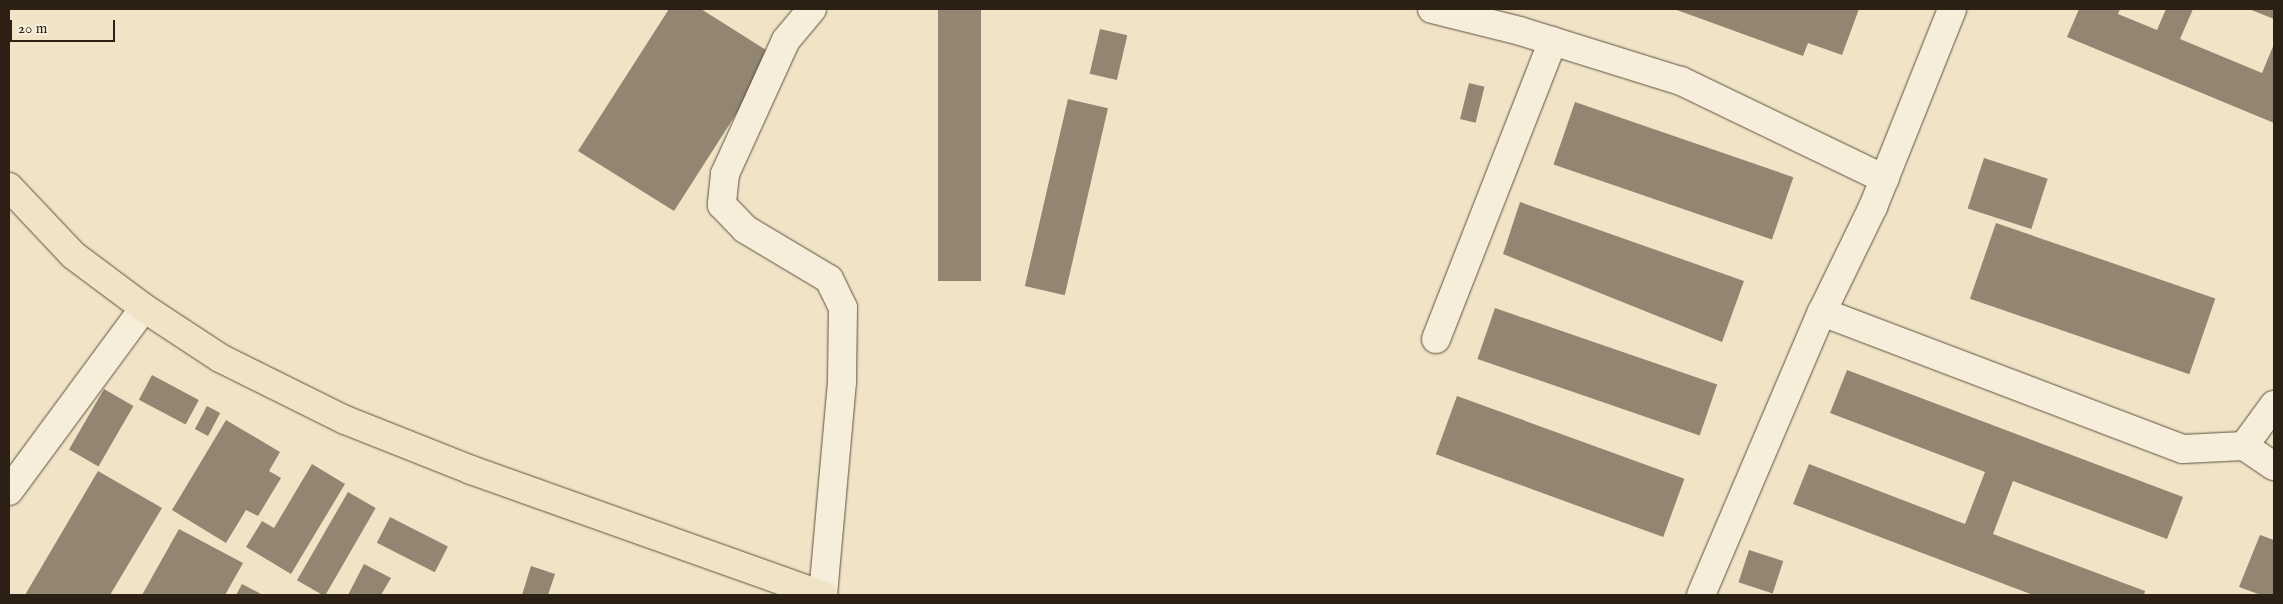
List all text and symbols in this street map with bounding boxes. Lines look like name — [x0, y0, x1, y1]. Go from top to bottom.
scale bar — [12, 10, 118, 42]
text: 20 m — [18, 19, 47, 38]

